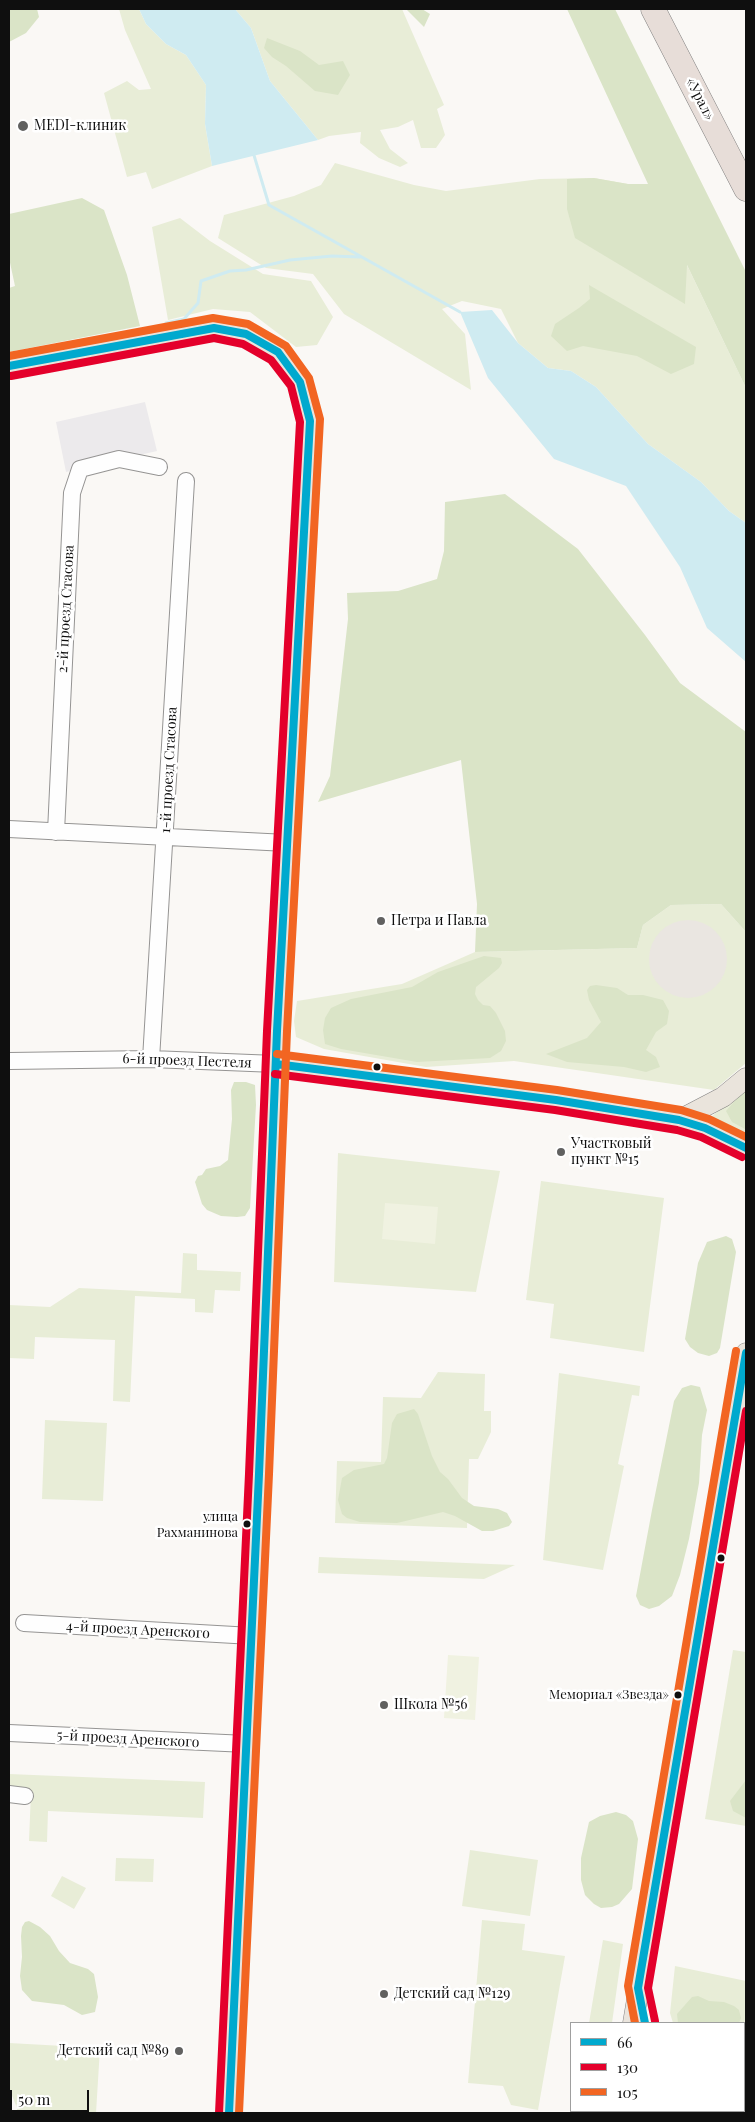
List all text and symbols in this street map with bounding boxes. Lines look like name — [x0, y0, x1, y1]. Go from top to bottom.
street label: «Урал» — [682, 75, 718, 123]
place label: MEDI-клиник — [34, 118, 126, 134]
marker: MEDI-клиник — [16, 119, 30, 133]
street label: 2-й проезд Стасова — [54, 545, 78, 673]
street label: 1-й проезд Стасова — [157, 706, 181, 834]
place label: Петра и Павла — [391, 913, 487, 929]
marker: Петра и Павла — [375, 915, 387, 927]
street label: 6-й проезд Пестеля — [122, 1050, 252, 1072]
unlabelled marker — [372, 1062, 382, 1072]
place label: Участковый пункт №15 — [571, 1136, 652, 1168]
marker: Участковый пункт №15 — [555, 1146, 567, 1158]
place label: улица Рахманинова — [157, 1509, 238, 1540]
marker: улица Рахманинова — [242, 1519, 252, 1529]
unlabelled marker — [716, 1553, 726, 1563]
street label: 4-й проезд Аренского — [66, 1618, 210, 1642]
place label: Мемориал «Звезда» — [549, 1687, 669, 1703]
marker: Мемориал «Звезда» — [673, 1690, 683, 1700]
place label: Школа №56 — [394, 1697, 467, 1713]
marker: Школа №56 — [378, 1699, 390, 1711]
street label: 5-й проезд Аренского — [56, 1727, 200, 1751]
place label: Детский сад №129 — [394, 1986, 510, 2002]
marker: Детский сад №129 — [378, 1988, 390, 2000]
legend — [570, 2022, 745, 2112]
text: 66 — [617, 2032, 633, 2052]
place label: Детский сад №89 — [57, 2043, 169, 2059]
marker: Детский сад №89 — [173, 2045, 185, 2057]
text: 130 — [617, 2057, 638, 2077]
scale bar — [12, 2080, 91, 2112]
text: 105 — [617, 2082, 638, 2102]
text: 50 m — [18, 2089, 50, 2109]

